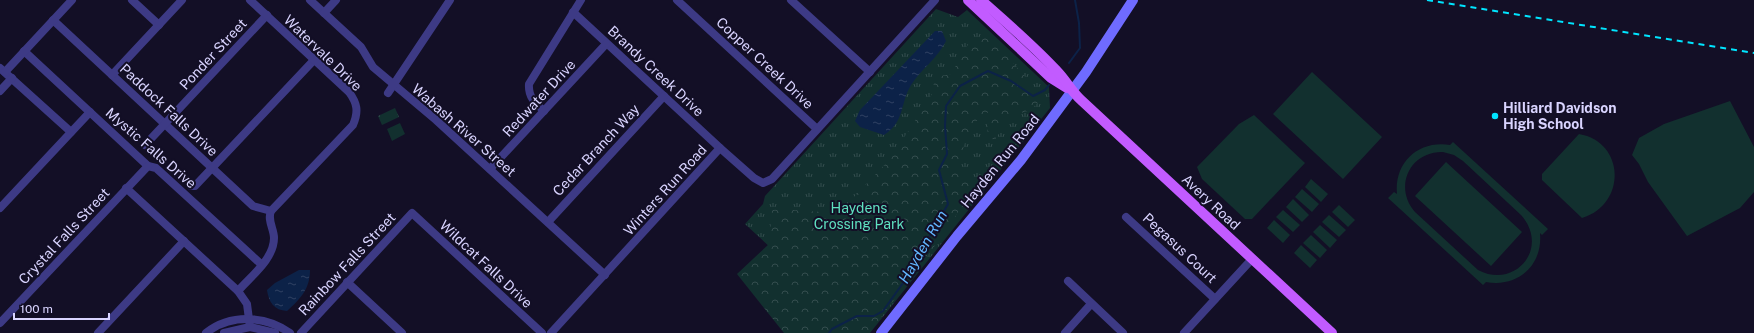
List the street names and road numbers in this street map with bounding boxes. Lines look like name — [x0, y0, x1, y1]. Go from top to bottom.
street label: Watervale Drive — [281, 12, 365, 94]
street label: Copper Creek Drive — [713, 14, 817, 112]
street label: Ponder Street — [176, 15, 250, 93]
street label: Brandy Creek Drive — [605, 22, 707, 120]
street label: Redwater Drive — [499, 56, 579, 140]
street label: Paddock Falls Drive — [117, 61, 221, 159]
street label: Wabash River Street — [409, 81, 519, 179]
street label: Cedar Branch Way — [549, 101, 643, 199]
street label: Mystic Falls Drive — [103, 104, 199, 192]
street label: Hayden Run Road — [957, 111, 1043, 211]
street label: Winters Run Road — [620, 142, 710, 238]
street label: Avery Road — [1179, 171, 1243, 233]
street label: Crystal Falls Street — [15, 185, 113, 287]
street label: Rainbow Falls Street — [295, 209, 399, 319]
street label: Pegasus Court — [1140, 210, 1220, 286]
street label: Wildcat Falls Drive — [436, 217, 536, 311]

